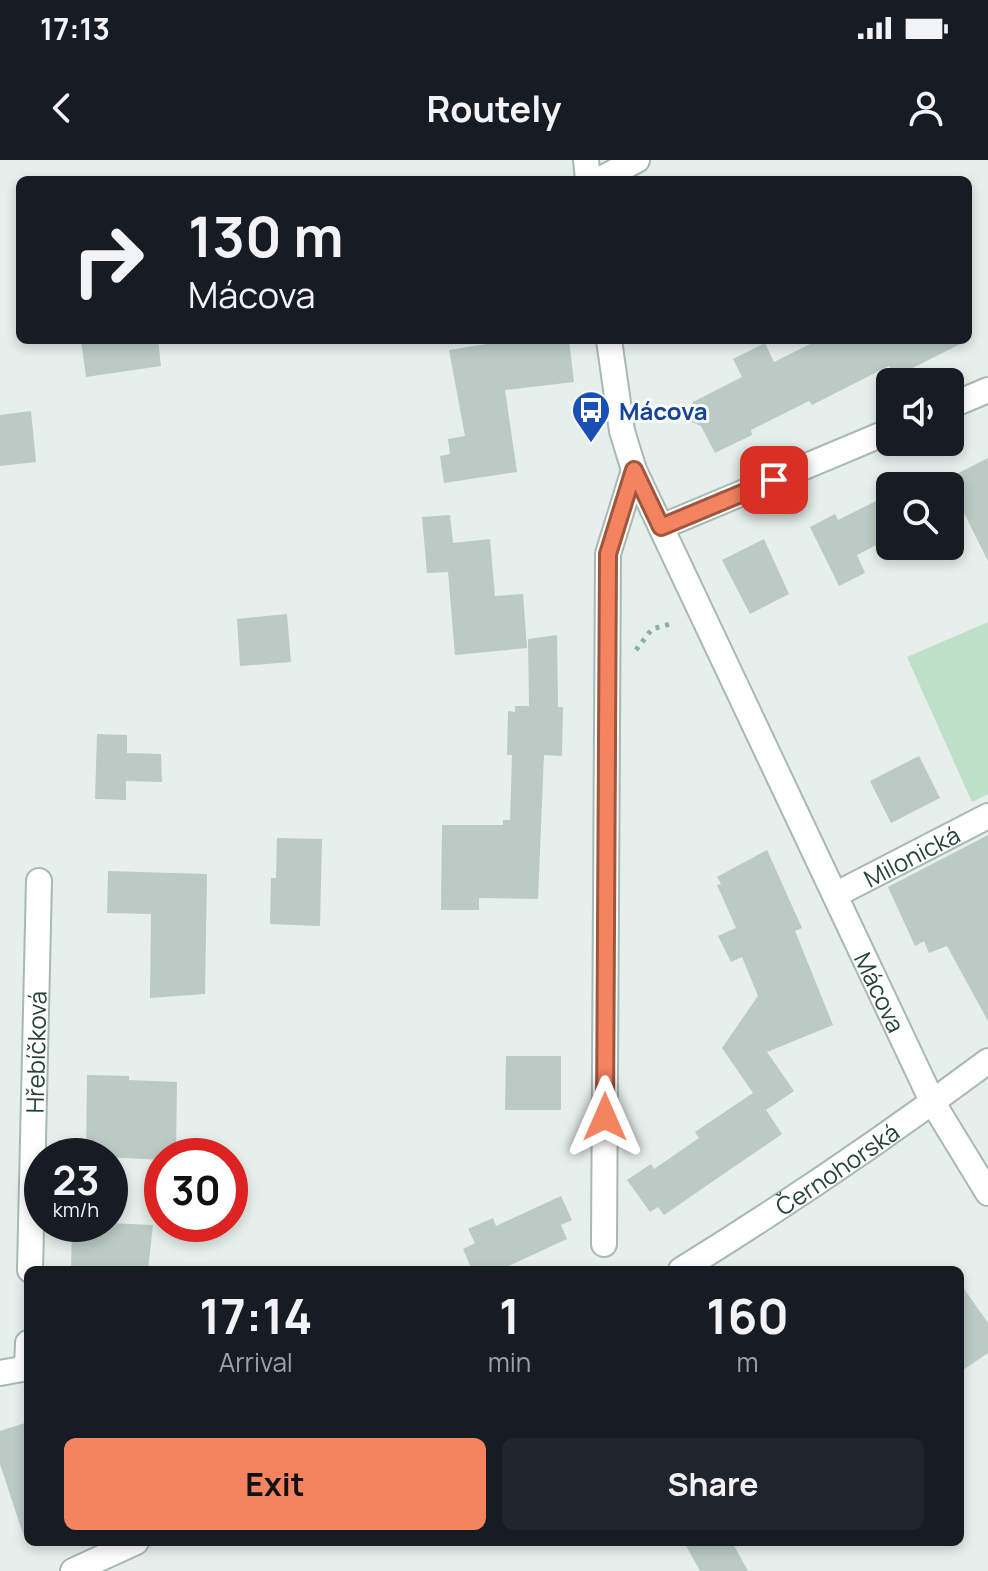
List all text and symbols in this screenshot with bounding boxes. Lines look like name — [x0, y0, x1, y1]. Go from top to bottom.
text: 17:13 — [40, 8, 110, 49]
text: Routely — [426, 84, 562, 133]
icon: back — [40, 86, 84, 130]
icon: person — [904, 86, 948, 130]
text: 130 m — [188, 197, 344, 274]
icon: right — [56, 208, 160, 312]
text: Mácova — [188, 270, 315, 319]
map controls — [876, 368, 964, 560]
button: sound — [876, 368, 964, 456]
bus stop icon: Mácova — [570, 389, 612, 444]
place label: Mácova — [619, 394, 708, 427]
pin — [740, 446, 808, 514]
icon: arrive — [752, 458, 796, 502]
button: search — [876, 472, 964, 560]
street label: Milonická — [858, 817, 965, 894]
street label: Mácova — [847, 946, 914, 1037]
street label: Hřebíčková — [17, 991, 53, 1114]
position arrow — [563, 1075, 647, 1159]
street label: Černohorská — [769, 1115, 905, 1222]
speed limit sign: 30 — [144, 1138, 248, 1242]
text: 23 — [52, 1152, 100, 1207]
text: km/h — [53, 1196, 99, 1223]
text: 17:14 — [199, 1283, 312, 1348]
text: 1 — [499, 1283, 520, 1348]
text: 160 — [706, 1283, 789, 1348]
text: Arrival — [219, 1344, 293, 1380]
text: min — [488, 1344, 531, 1380]
text: m — [737, 1344, 759, 1380]
button: Exit — [64, 1438, 486, 1530]
button: Share — [502, 1438, 924, 1530]

